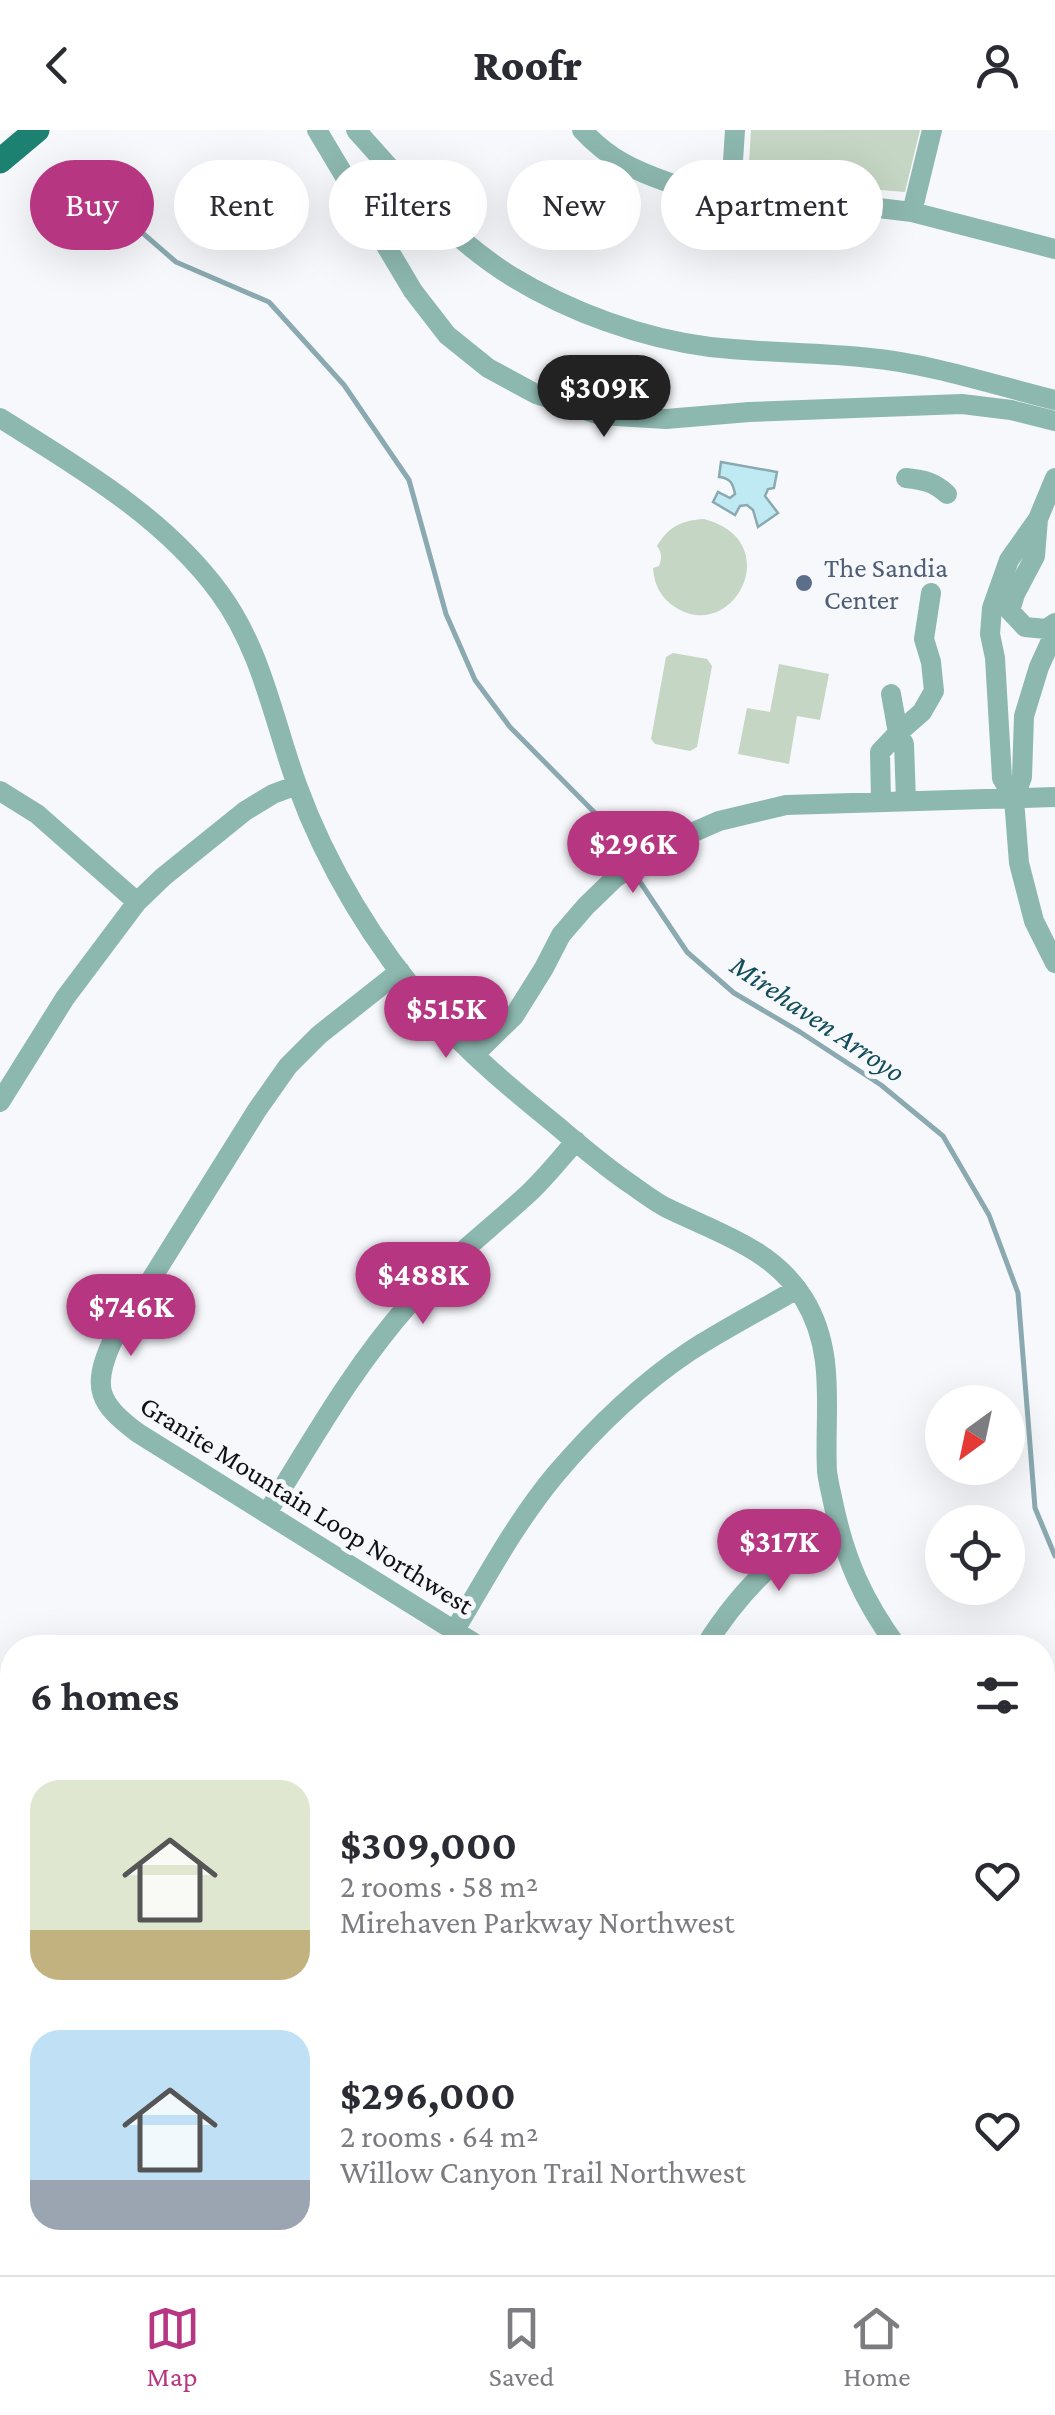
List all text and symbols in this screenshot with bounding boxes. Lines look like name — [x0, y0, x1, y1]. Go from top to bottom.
icon: back — [30, 38, 85, 93]
icon: person — [970, 38, 1025, 93]
text: Roofr — [473, 40, 582, 90]
chip: Buy — [30, 160, 154, 250]
chip: Rent — [174, 160, 309, 250]
chip: Filters — [329, 160, 487, 250]
chip: New — [507, 160, 641, 250]
chip: Apartment — [661, 160, 883, 250]
pin: $309K — [534, 355, 674, 440]
text: $309K — [560, 369, 648, 405]
place label: The Sandia Center — [824, 552, 948, 615]
marker: The Sandia Center — [793, 572, 815, 594]
pin: $296K — [563, 811, 703, 896]
text: $296K — [589, 825, 677, 861]
water label: Mirehaven Arroyo — [723, 947, 911, 1089]
pin: $515K — [376, 976, 516, 1061]
text: $515K — [406, 990, 486, 1026]
pin: $488K — [353, 1242, 493, 1327]
text: $488K — [378, 1256, 468, 1292]
pin: $746K — [61, 1274, 201, 1359]
text: $746K — [88, 1288, 174, 1324]
north arrow — [925, 1385, 1025, 1485]
map controls — [925, 1385, 1025, 1605]
street label: Granite Mountain Loop Northwest — [135, 1389, 480, 1621]
button: locate — [925, 1505, 1025, 1605]
pin: $317K — [709, 1509, 849, 1594]
text: $317K — [739, 1523, 819, 1559]
icon: filters — [970, 1668, 1025, 1723]
text: 6 homes — [30, 1672, 179, 1719]
icon: home — [110, 1820, 230, 1940]
text: $309,000 — [340, 1821, 517, 1868]
icon: heart — [970, 1853, 1025, 1908]
text: 2 rooms · 58 m² — [340, 1868, 538, 1904]
text: Mirehaven Parkway Northwest — [340, 1904, 735, 1940]
icon: home — [110, 2070, 230, 2190]
text: $296,000 — [340, 2071, 516, 2118]
icon: heart — [970, 2103, 1025, 2158]
text: 2 rooms · 64 m² — [340, 2118, 538, 2154]
text: Willow Canyon Trail Northwest — [340, 2154, 746, 2190]
tab: Map — [145, 2301, 200, 2392]
tab: Saved — [489, 2301, 554, 2392]
tab: Home — [843, 2301, 910, 2392]

